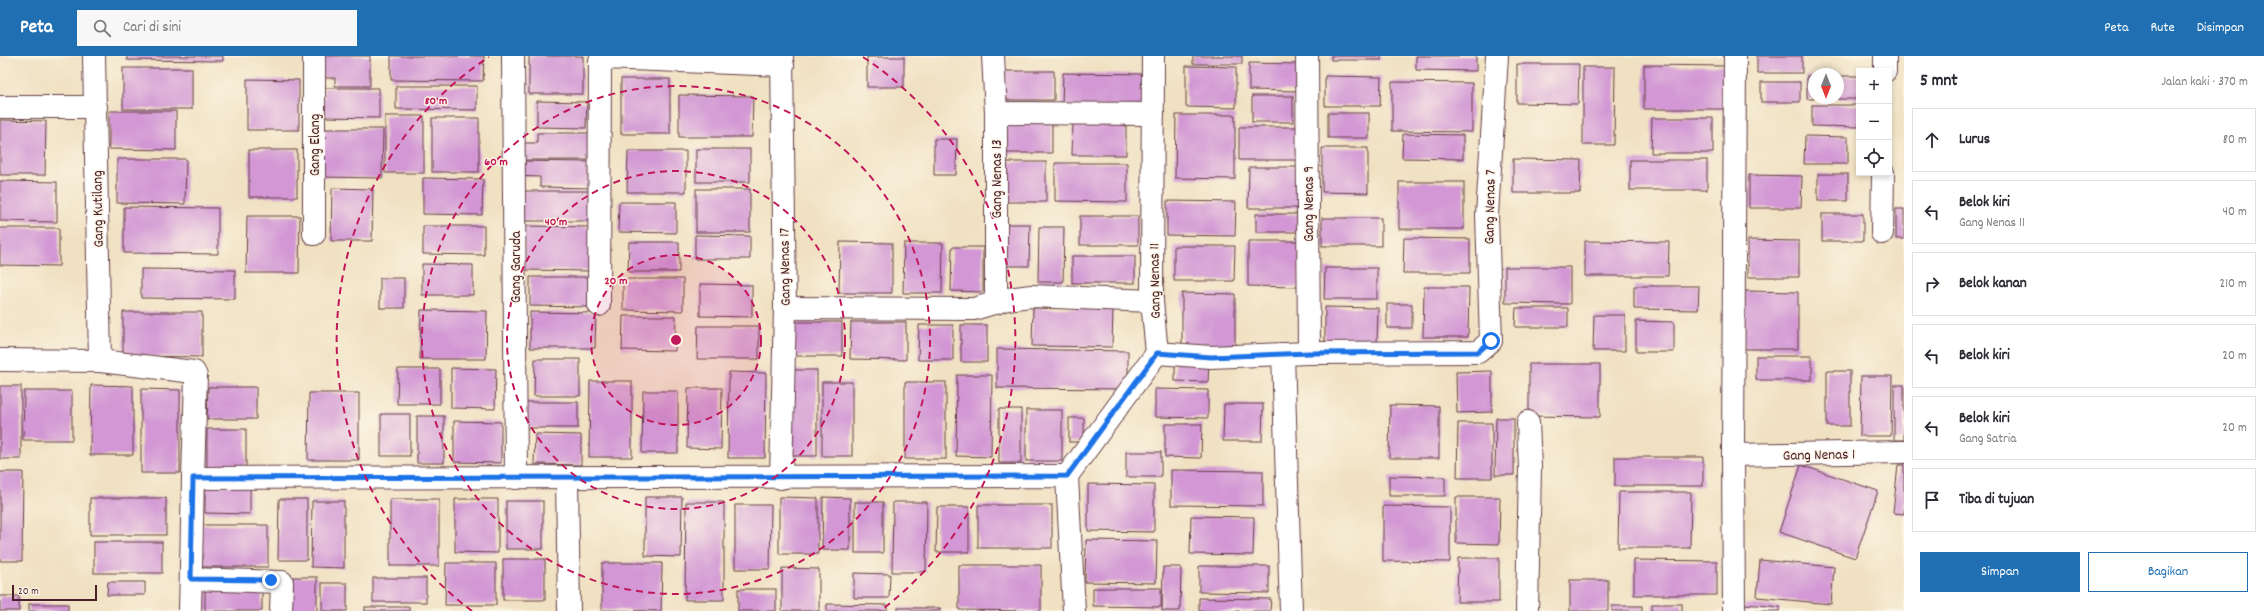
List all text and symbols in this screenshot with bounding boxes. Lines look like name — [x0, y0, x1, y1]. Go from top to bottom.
search box — [77, 10, 357, 46]
text: Peta — [20, 15, 53, 42]
icon: search — [91, 17, 113, 39]
text: Cari di sini — [123, 17, 181, 39]
text: Peta — [2104, 18, 2128, 38]
text: Rute — [2150, 18, 2175, 38]
text: Disimpan — [2197, 18, 2244, 38]
north arrow — [1808, 68, 1844, 104]
map controls — [1856, 68, 1892, 176]
button: + — [1856, 68, 1892, 104]
text: 5 mnt — [1920, 70, 1958, 94]
text: Jalan kaki · 370 m — [2161, 73, 2248, 92]
text: 80 m — [425, 93, 447, 110]
button: − — [1856, 104, 1892, 140]
street label: Gang Elang — [305, 114, 327, 176]
icon: ahead — [1921, 129, 1943, 151]
text: Lurus — [1959, 129, 1990, 151]
text: 80 m — [2223, 131, 2247, 150]
street label: Gang Nenas 13 — [987, 139, 1009, 219]
button: locate — [1856, 140, 1892, 176]
text: 60 m — [484, 154, 508, 171]
street label: Gang Nenas 9 — [1299, 166, 1321, 242]
street label: Gang Nenas 7 — [1479, 169, 1503, 245]
street label: Gang Kutilang — [87, 170, 111, 248]
text: Belok kiri — [1959, 192, 2010, 214]
icon: left — [1921, 201, 1943, 223]
text: 40 m — [2223, 203, 2247, 222]
text: 40 m — [545, 214, 567, 231]
text: Gang Nenas 11 — [1959, 214, 2025, 233]
street label: Gang Nenas 17 — [774, 227, 798, 306]
street label: Gang Garuda — [506, 230, 528, 303]
street label: Gang Nenas 11 — [1144, 243, 1168, 319]
text: 20 m — [605, 273, 627, 290]
icon: right — [1921, 273, 1943, 295]
text: Belok kanan — [1959, 273, 2027, 295]
text: 210 m — [2219, 275, 2247, 294]
route start — [1482, 332, 1500, 350]
centre of rings — [669, 333, 683, 347]
icon: left — [1921, 345, 1943, 367]
text: Belok kiri — [1959, 345, 2010, 367]
text: 20 m — [2222, 347, 2247, 366]
text: Belok kiri — [1959, 408, 2010, 430]
icon: left — [1921, 417, 1943, 439]
text: 20 m — [2222, 419, 2247, 438]
text: Gang Satria — [1959, 430, 2016, 449]
street label: Gang Nenas 1 — [1783, 444, 1856, 468]
icon: arrive — [1921, 489, 1943, 511]
text: Tiba di tujuan — [1959, 489, 2034, 511]
button: Simpan — [1920, 552, 2080, 592]
button: Bagikan — [2088, 552, 2248, 592]
route end — [262, 571, 280, 589]
scale bar — [12, 583, 97, 602]
text: 20 m — [18, 584, 39, 600]

